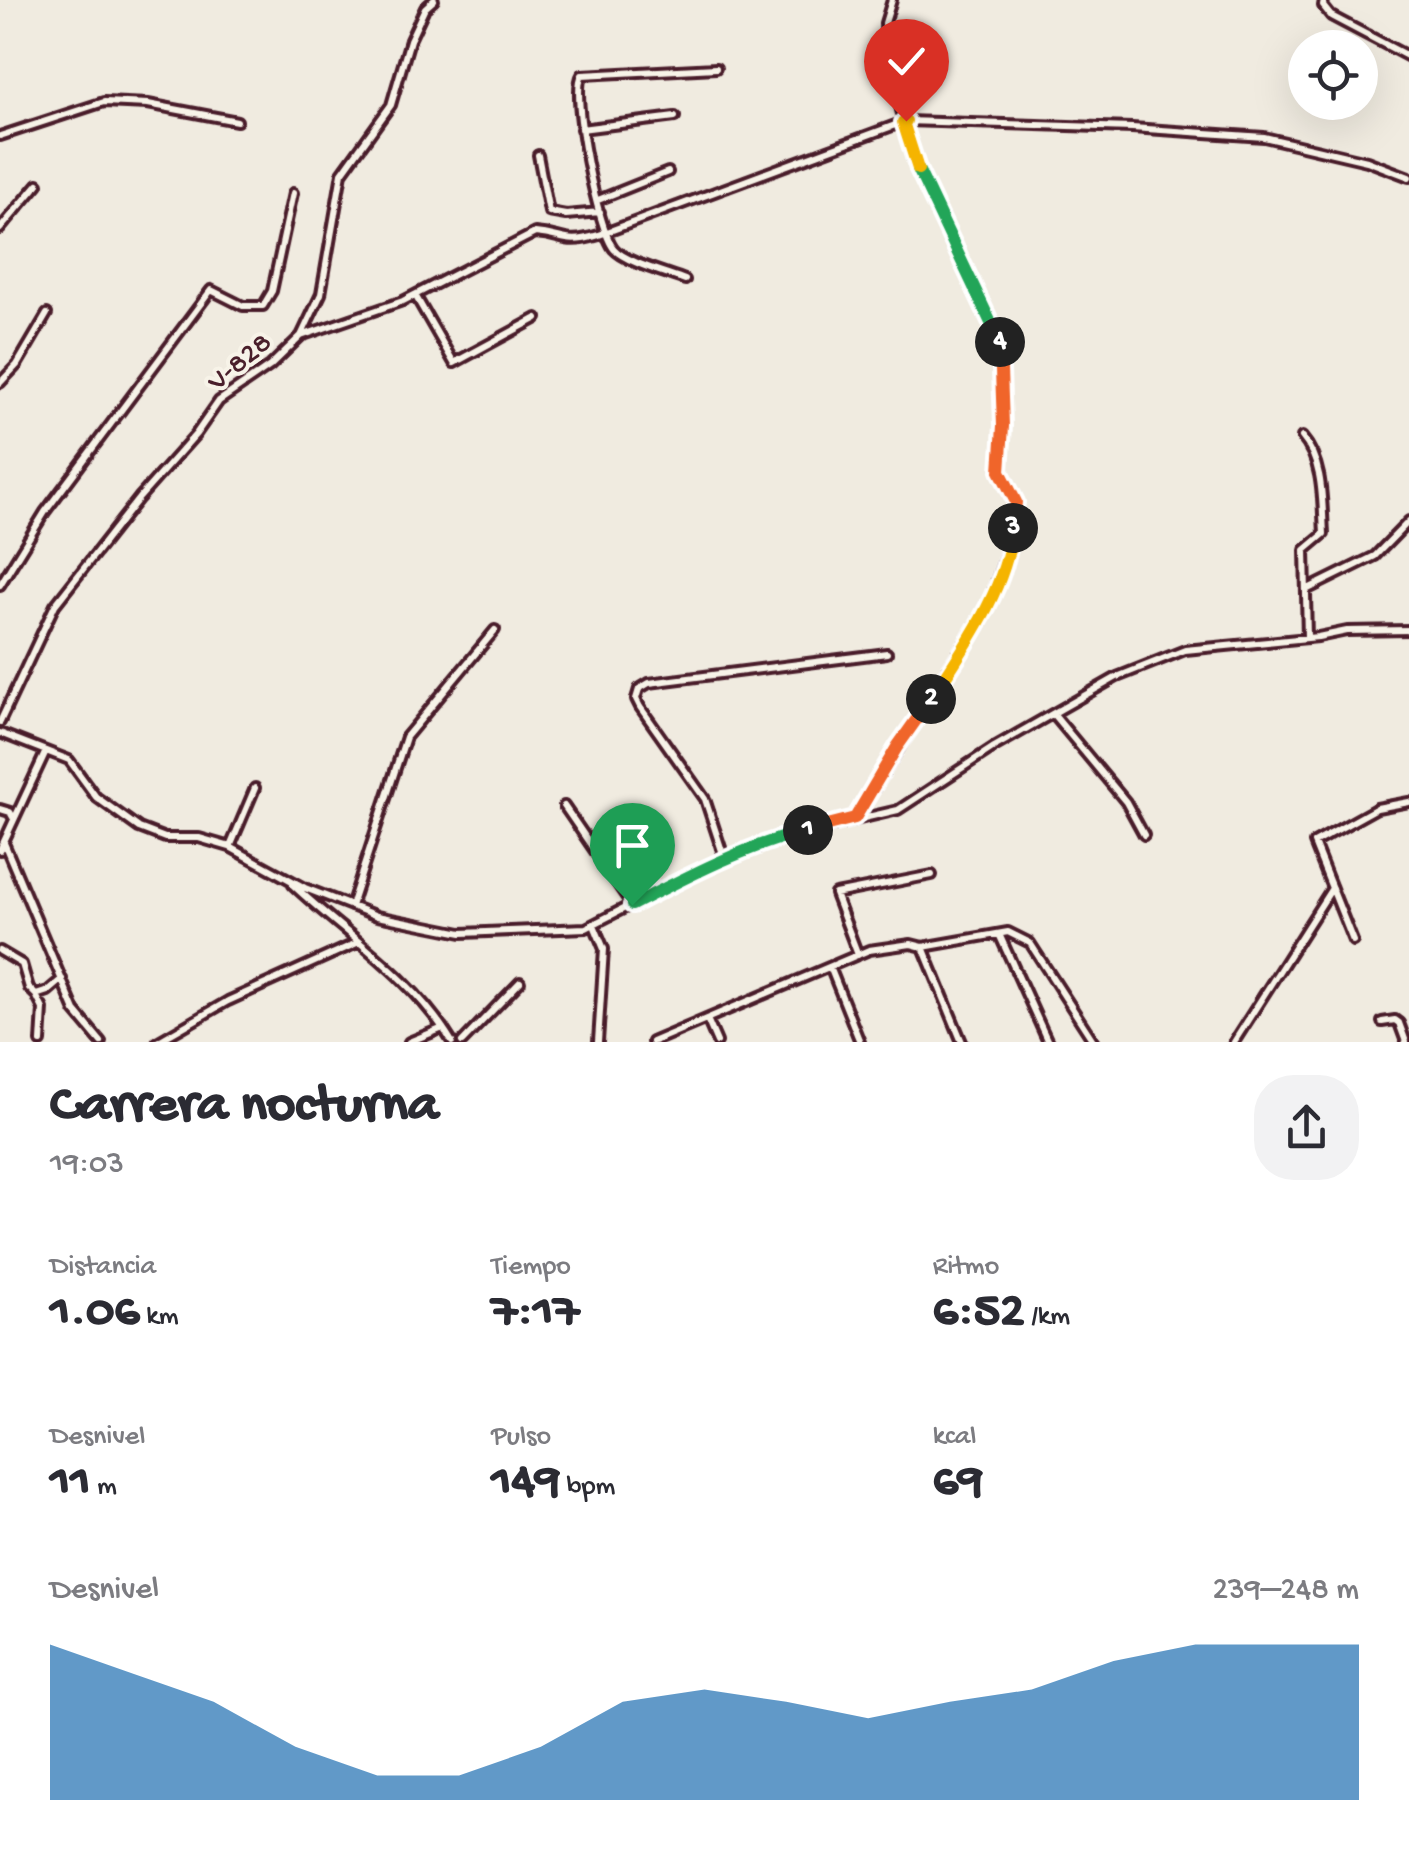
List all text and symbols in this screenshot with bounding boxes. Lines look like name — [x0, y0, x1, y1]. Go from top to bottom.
pin — [864, 19, 949, 122]
map controls — [1288, 30, 1378, 120]
button: locate — [1288, 30, 1378, 120]
icon: check — [879, 34, 934, 89]
pin: 4 — [975, 317, 1025, 367]
text: 4 — [993, 325, 1007, 358]
street label: V-828 — [201, 326, 280, 401]
pin: 3 — [988, 503, 1038, 553]
text: 3 — [1006, 511, 1020, 544]
pin: 2 — [906, 674, 956, 724]
text: 2 — [924, 682, 938, 715]
pin — [590, 803, 675, 906]
pin: 1 — [783, 805, 833, 855]
text: 1 — [802, 813, 814, 846]
icon: arrive — [605, 818, 660, 873]
button: share — [1254, 1075, 1359, 1180]
text: Carrera nocturna — [50, 1076, 438, 1140]
text: 19:03 — [50, 1146, 124, 1184]
text: Distancia — [50, 1251, 156, 1284]
text: Tiempo — [491, 1251, 571, 1284]
text: Ritmo — [933, 1251, 999, 1284]
text: 1.06 — [50, 1284, 140, 1343]
text: 7:17 — [491, 1284, 579, 1343]
text: 6:52 — [933, 1284, 1025, 1343]
text: km — [140, 1301, 179, 1334]
text: /km — [1025, 1301, 1070, 1334]
text: Desnivel — [50, 1421, 145, 1454]
text: Pulso — [491, 1421, 551, 1454]
text: kcal — [933, 1421, 976, 1454]
text: 11 — [50, 1454, 90, 1513]
text: 149 — [491, 1454, 560, 1513]
text: 69 — [933, 1454, 983, 1513]
text: m — [90, 1471, 117, 1504]
text: bpm — [560, 1471, 615, 1504]
text: Desnivel — [50, 1572, 159, 1610]
text: 239–248 m — [1212, 1572, 1359, 1610]

